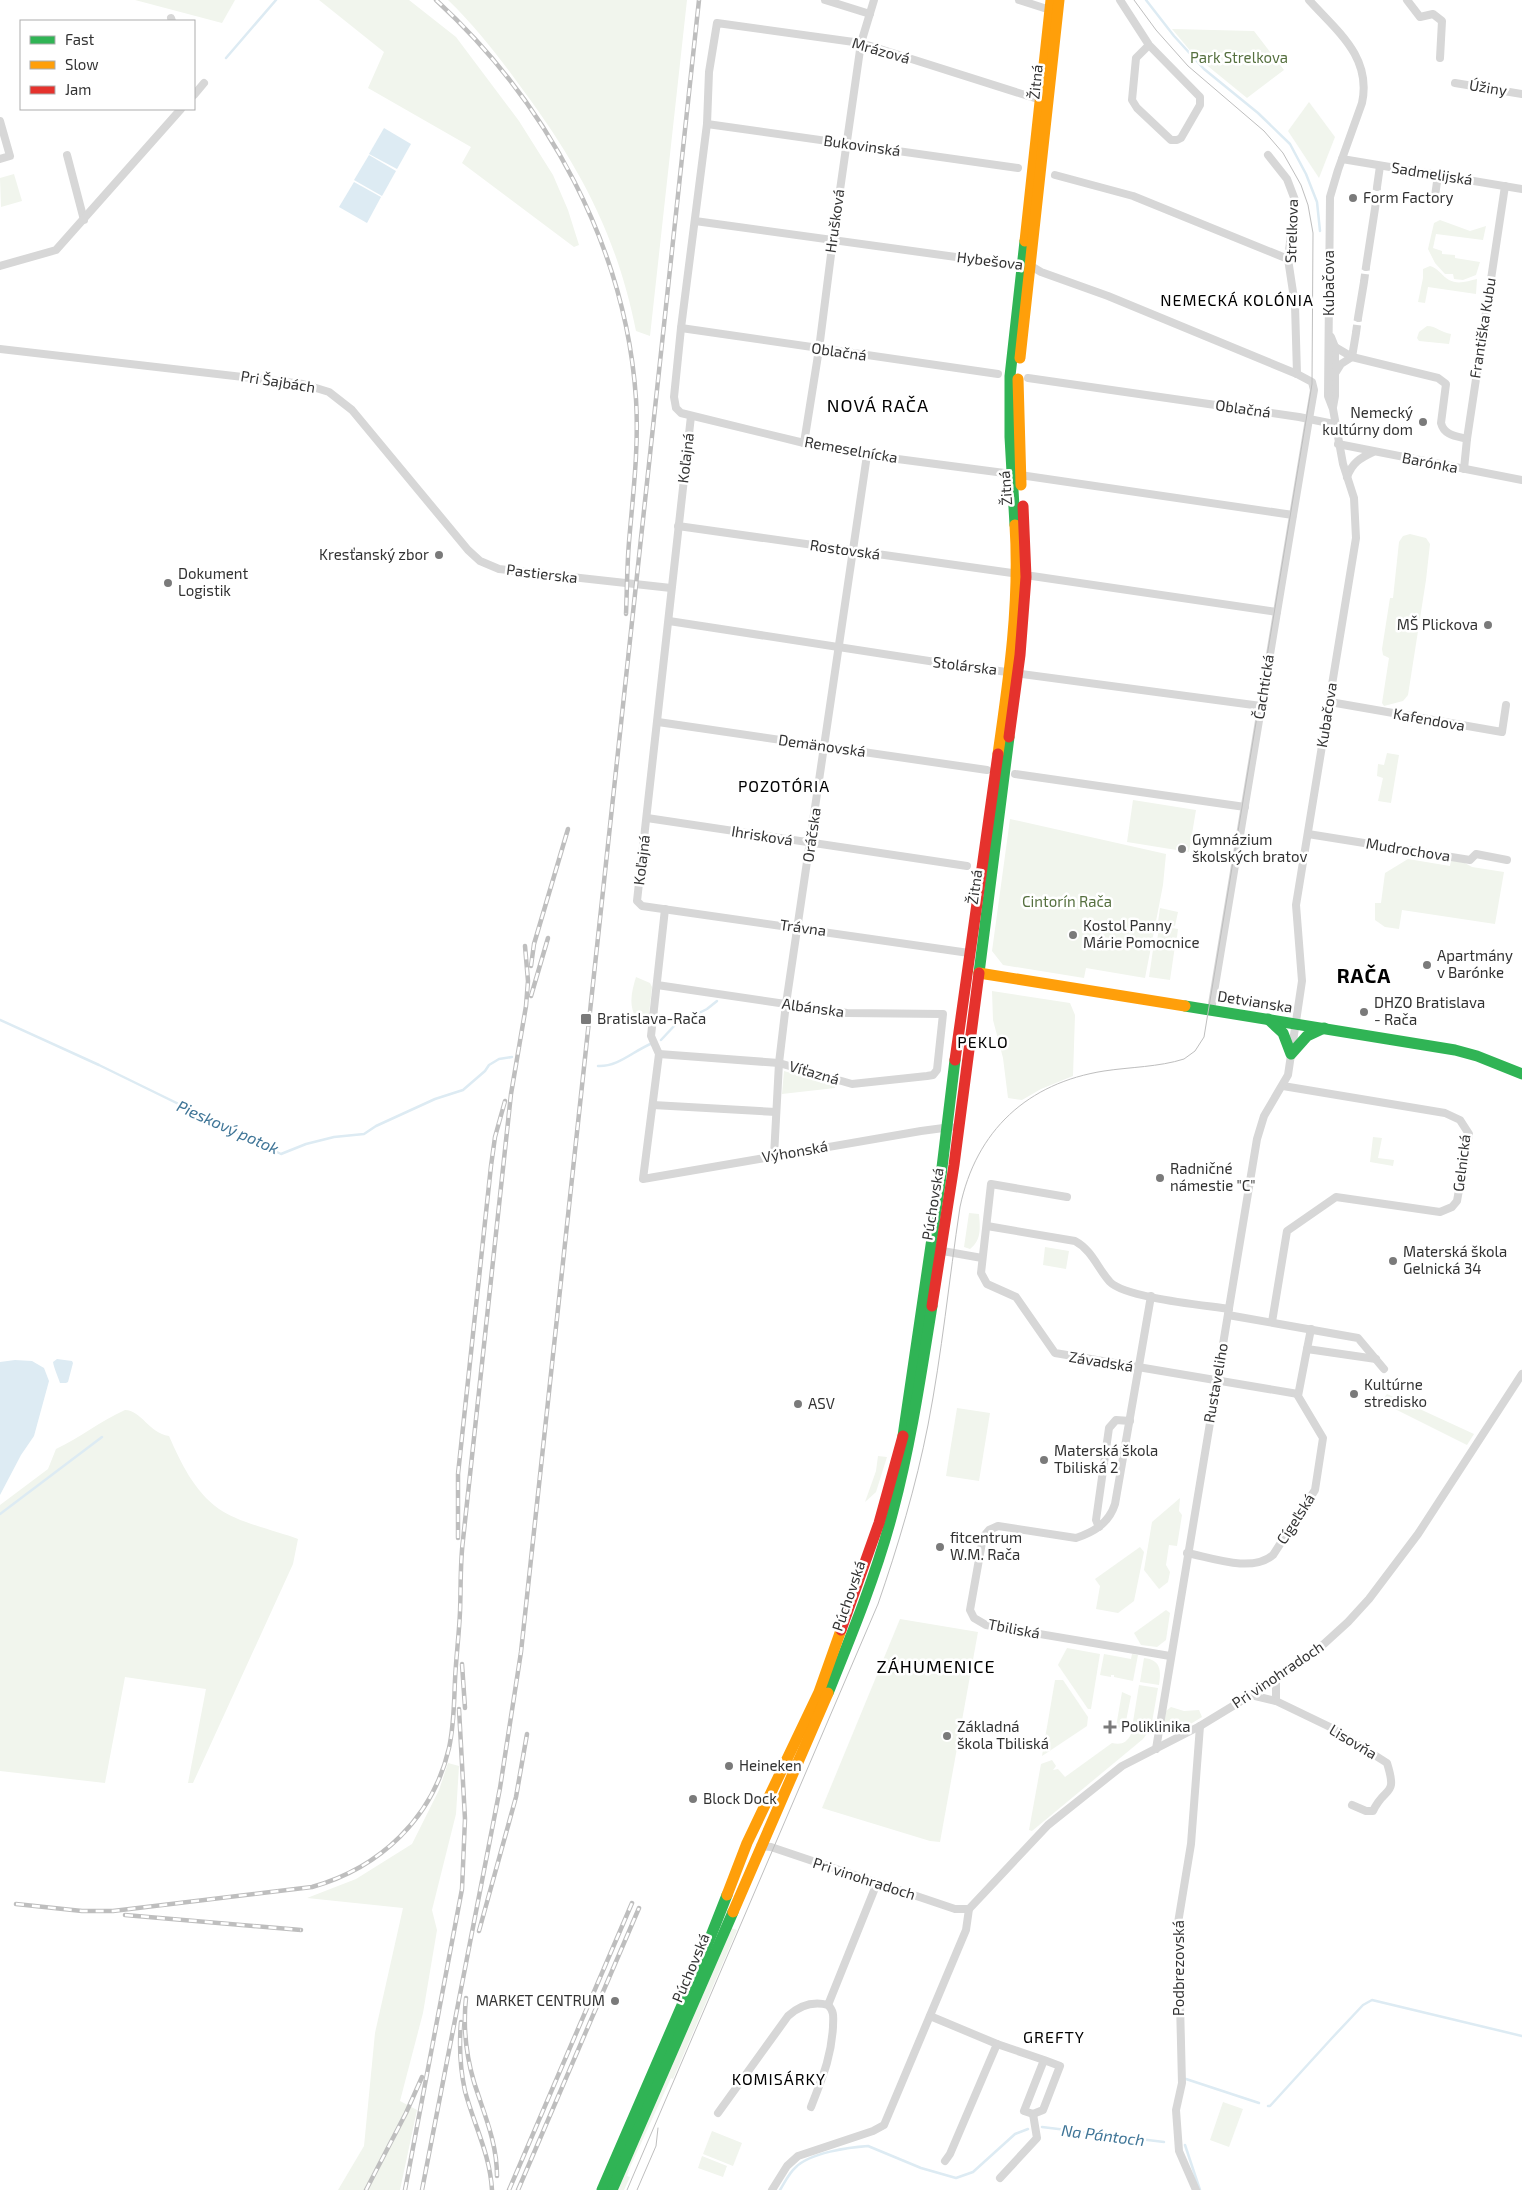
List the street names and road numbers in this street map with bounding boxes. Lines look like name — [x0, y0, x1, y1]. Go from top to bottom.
street label: Mrázová — [850, 33, 912, 67]
street label: Žitná — [1024, 64, 1046, 100]
street label: Úžiny — [1468, 75, 1508, 99]
street label: Bukovinská — [822, 131, 902, 159]
street label: Sadmelijská — [1390, 158, 1474, 189]
street label: Hrušková — [821, 188, 847, 254]
street label: Strelkova — [1281, 199, 1301, 263]
street label: Hybešova — [956, 247, 1024, 273]
street label: Kubačova — [1319, 250, 1337, 316]
street label: Františka Kubu — [1465, 276, 1499, 379]
street label: Oblačná — [810, 338, 868, 364]
street label: Pri Šajbách — [239, 366, 317, 397]
street label: Oblačná — [1214, 395, 1272, 421]
street label: Koľajná — [673, 432, 698, 484]
street label: Remeselnícka — [803, 432, 899, 466]
street label: Barónka — [1401, 448, 1460, 476]
street label: Žitná — [995, 470, 1015, 506]
street label: Rostovská — [809, 535, 882, 563]
street label: Pastierska — [505, 560, 579, 586]
street label: Stolárska — [932, 652, 998, 678]
street label: Čachtická — [1249, 653, 1277, 721]
street label: Kubačova — [1312, 681, 1340, 749]
street label: Kafendova — [1392, 704, 1466, 734]
street label: Demänovská — [777, 730, 867, 760]
street label: Oráčska — [798, 806, 824, 863]
street label: Ihrisková — [730, 821, 794, 849]
street label: Mudrochova — [1365, 833, 1452, 865]
street label: Koľajná — [629, 834, 654, 886]
street label: Žitná — [963, 868, 985, 905]
street label: Trávna — [779, 915, 827, 939]
street label: Detvianska — [1216, 986, 1294, 1016]
street label: Albánska — [781, 994, 845, 1020]
street label: Víťazná — [787, 1056, 841, 1088]
street label: Gelnická — [1449, 1133, 1473, 1193]
street label: Výhonská — [761, 1136, 829, 1166]
street label: Púchovská — [917, 1166, 947, 1241]
street label: Rustaveliho — [1199, 1342, 1231, 1424]
street label: Závadská — [1068, 1347, 1135, 1375]
street label: Cígeľská — [1272, 1490, 1318, 1547]
street label: Púchovská — [828, 1558, 869, 1633]
street label: Tbiliská — [987, 1614, 1042, 1642]
street label: Pri vinohradoch — [1228, 1637, 1327, 1711]
street label: Lisovňa — [1326, 1720, 1381, 1762]
street label: Pri vinohradoch — [811, 1853, 918, 1903]
street label: Podbrezovská — [1169, 1920, 1187, 2016]
street label: Púchovská — [667, 1930, 713, 2005]

